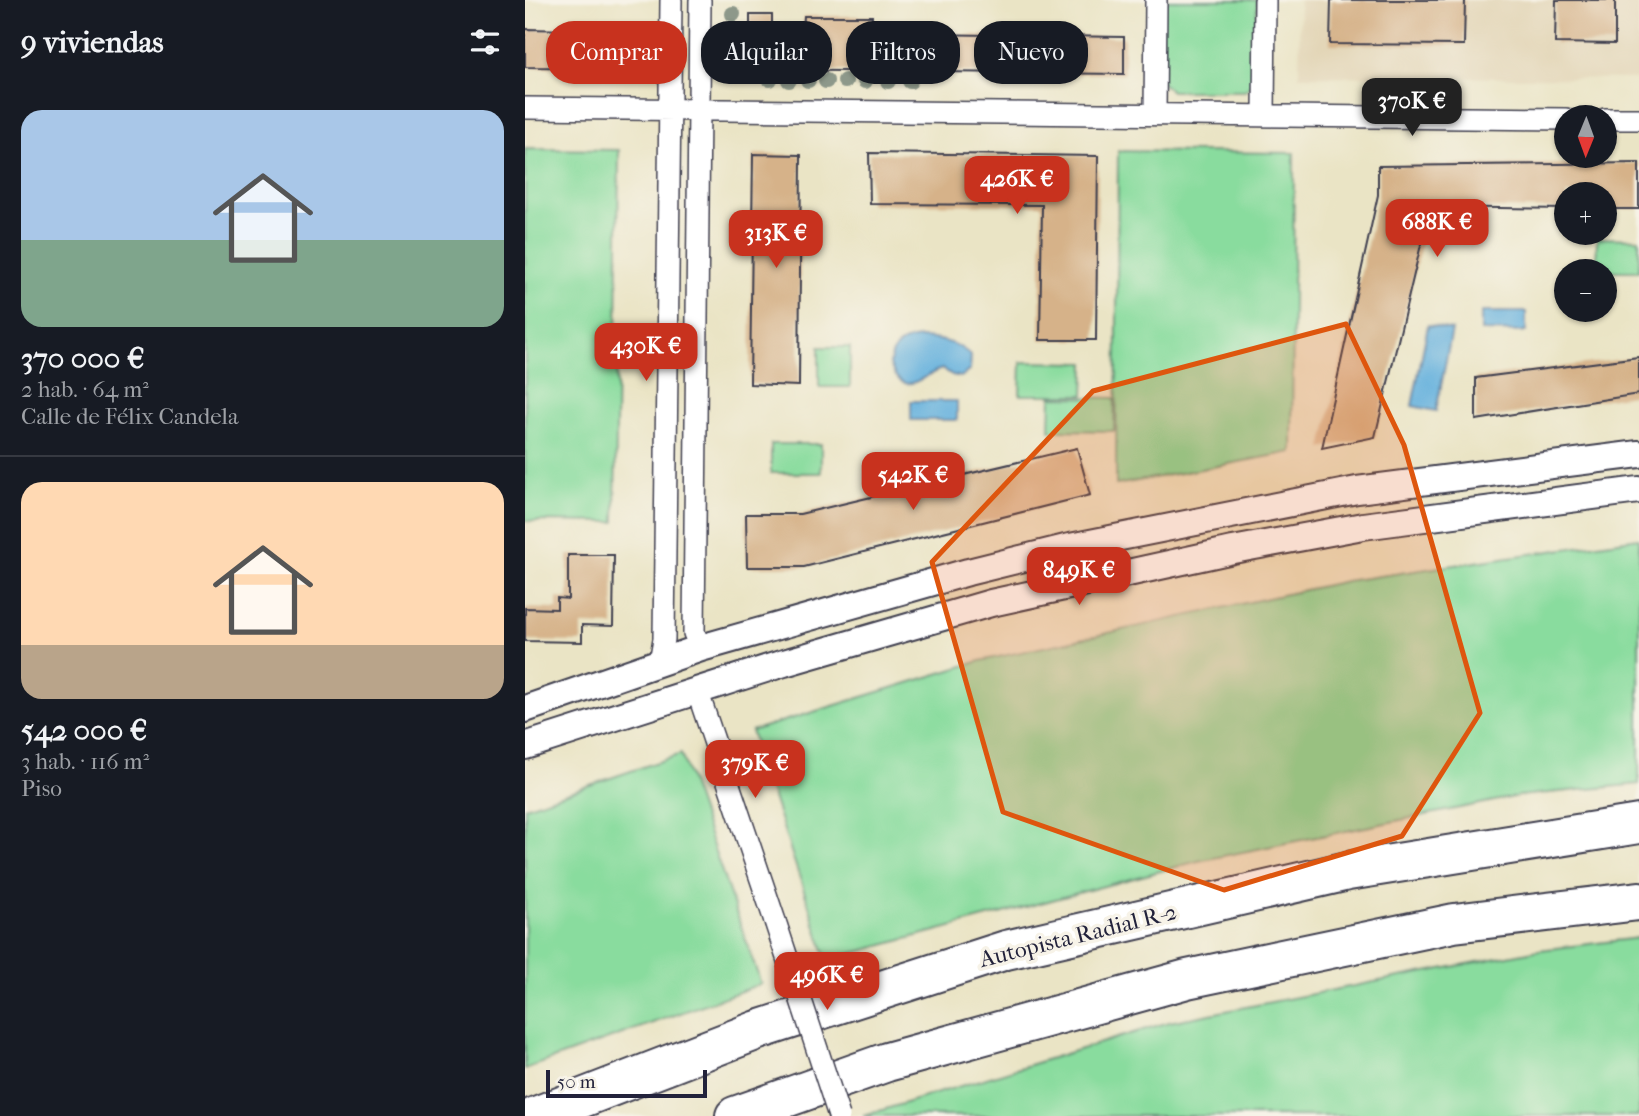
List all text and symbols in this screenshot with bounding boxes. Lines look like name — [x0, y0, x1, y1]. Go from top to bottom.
chip: Comprar — [546, 21, 687, 84]
chip: Alquilar — [701, 21, 832, 84]
chip: Filtros — [846, 21, 960, 84]
chip: Nuevo — [974, 21, 1088, 84]
icon: filters — [466, 23, 504, 61]
text: 9 viviendas — [21, 25, 164, 60]
pin: 370K € — [1355, 78, 1469, 138]
text: 370K € — [1378, 87, 1446, 114]
north arrow — [1554, 105, 1617, 168]
map controls — [1554, 105, 1617, 322]
icon: home — [200, 155, 326, 281]
pin: 426K € — [960, 156, 1074, 216]
text: 426K € — [980, 165, 1054, 192]
button: + — [1554, 182, 1617, 245]
pin: 688K € — [1380, 200, 1494, 259]
text: 688K € — [1402, 208, 1472, 235]
pin: 313K € — [719, 210, 833, 270]
text: 313K € — [745, 219, 807, 246]
button: − — [1554, 259, 1617, 322]
pin: 430K € — [589, 324, 703, 383]
text: 430K € — [610, 332, 682, 359]
text: 370 000 € — [21, 341, 145, 376]
text: 2 hab. · 64 m² — [21, 376, 149, 403]
text: Calle de Félix Candela — [21, 403, 239, 430]
pin: 542K € — [856, 452, 970, 512]
text: 542K € — [878, 461, 948, 488]
icon: home — [200, 527, 326, 653]
pin: 849K € — [1022, 548, 1136, 607]
text: 849K € — [1043, 556, 1115, 583]
text: 542 000 € — [21, 713, 147, 748]
pin: 379K € — [698, 740, 812, 800]
text: 3 hab. · 116 m² — [21, 748, 149, 775]
text: 379K € — [721, 749, 789, 776]
text: Piso — [21, 775, 62, 802]
street label: Autopista Radial R-2 — [976, 898, 1180, 973]
pin: 496K € — [770, 953, 884, 1012]
text: 496K € — [790, 961, 864, 988]
scale bar — [546, 1067, 707, 1099]
text: 50 m — [557, 1071, 596, 1093]

